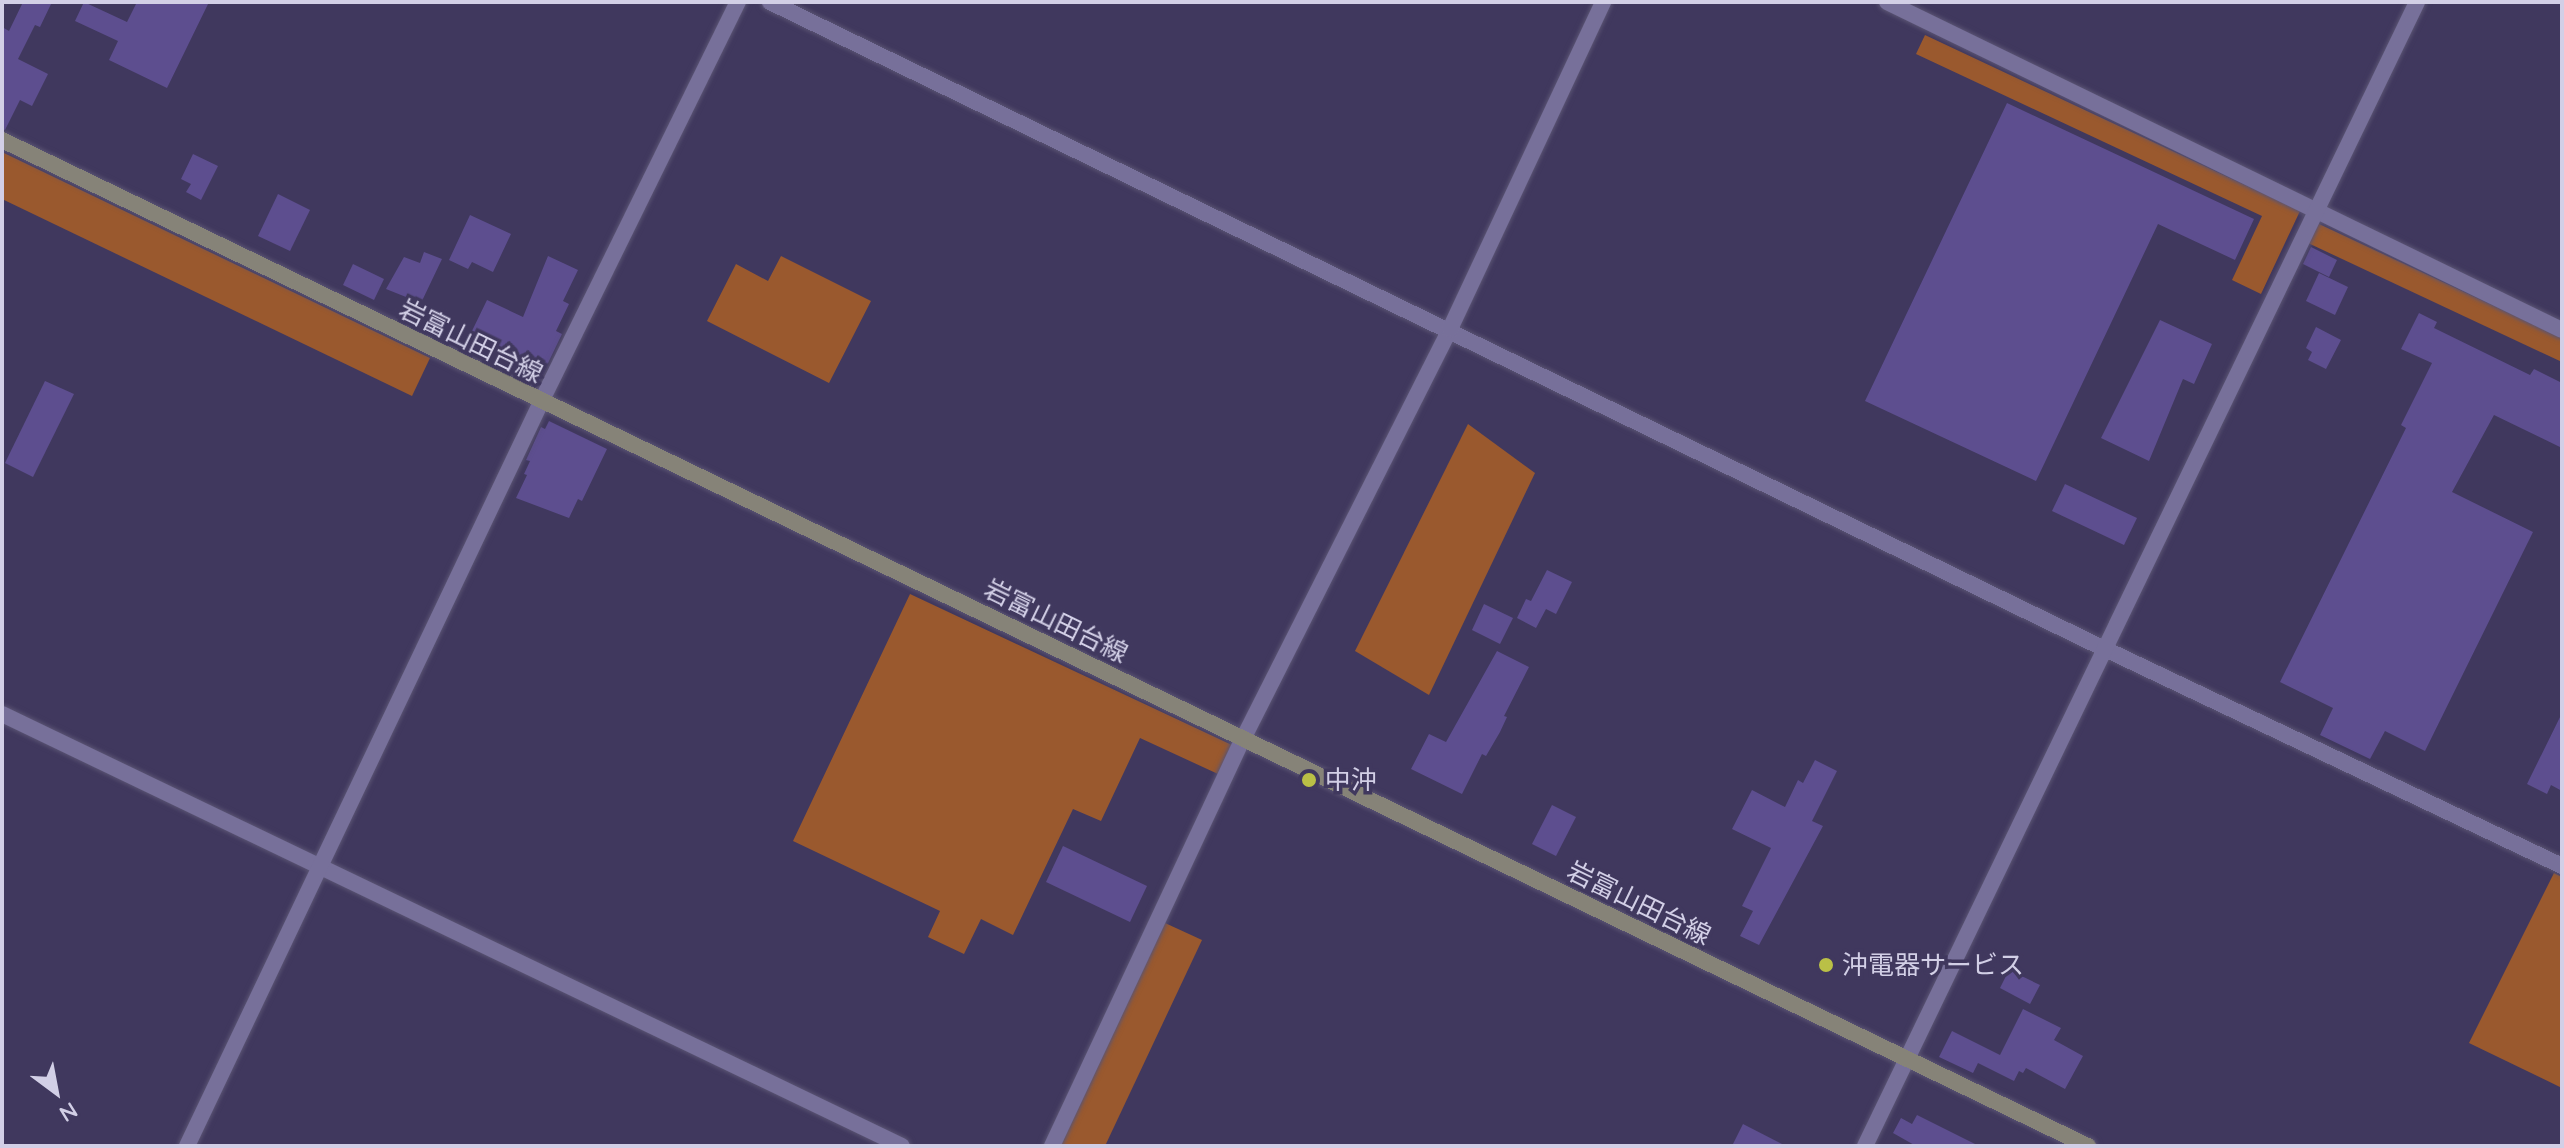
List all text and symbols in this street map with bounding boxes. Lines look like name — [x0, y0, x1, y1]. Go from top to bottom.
street label: 岩富山田台線 — [394, 293, 548, 389]
street label: 岩富山田台線 — [979, 573, 1133, 669]
place label: 中沖 — [1325, 764, 1377, 796]
marker: 中沖 — [1300, 771, 1318, 789]
street label: 岩富山田台線 — [1562, 855, 1716, 951]
place label: 沖電器サービス — [1842, 949, 2024, 981]
marker: 沖電器サービス — [1817, 956, 1835, 974]
north arrow — [16, 1052, 96, 1132]
text: N — [54, 1096, 83, 1129]

